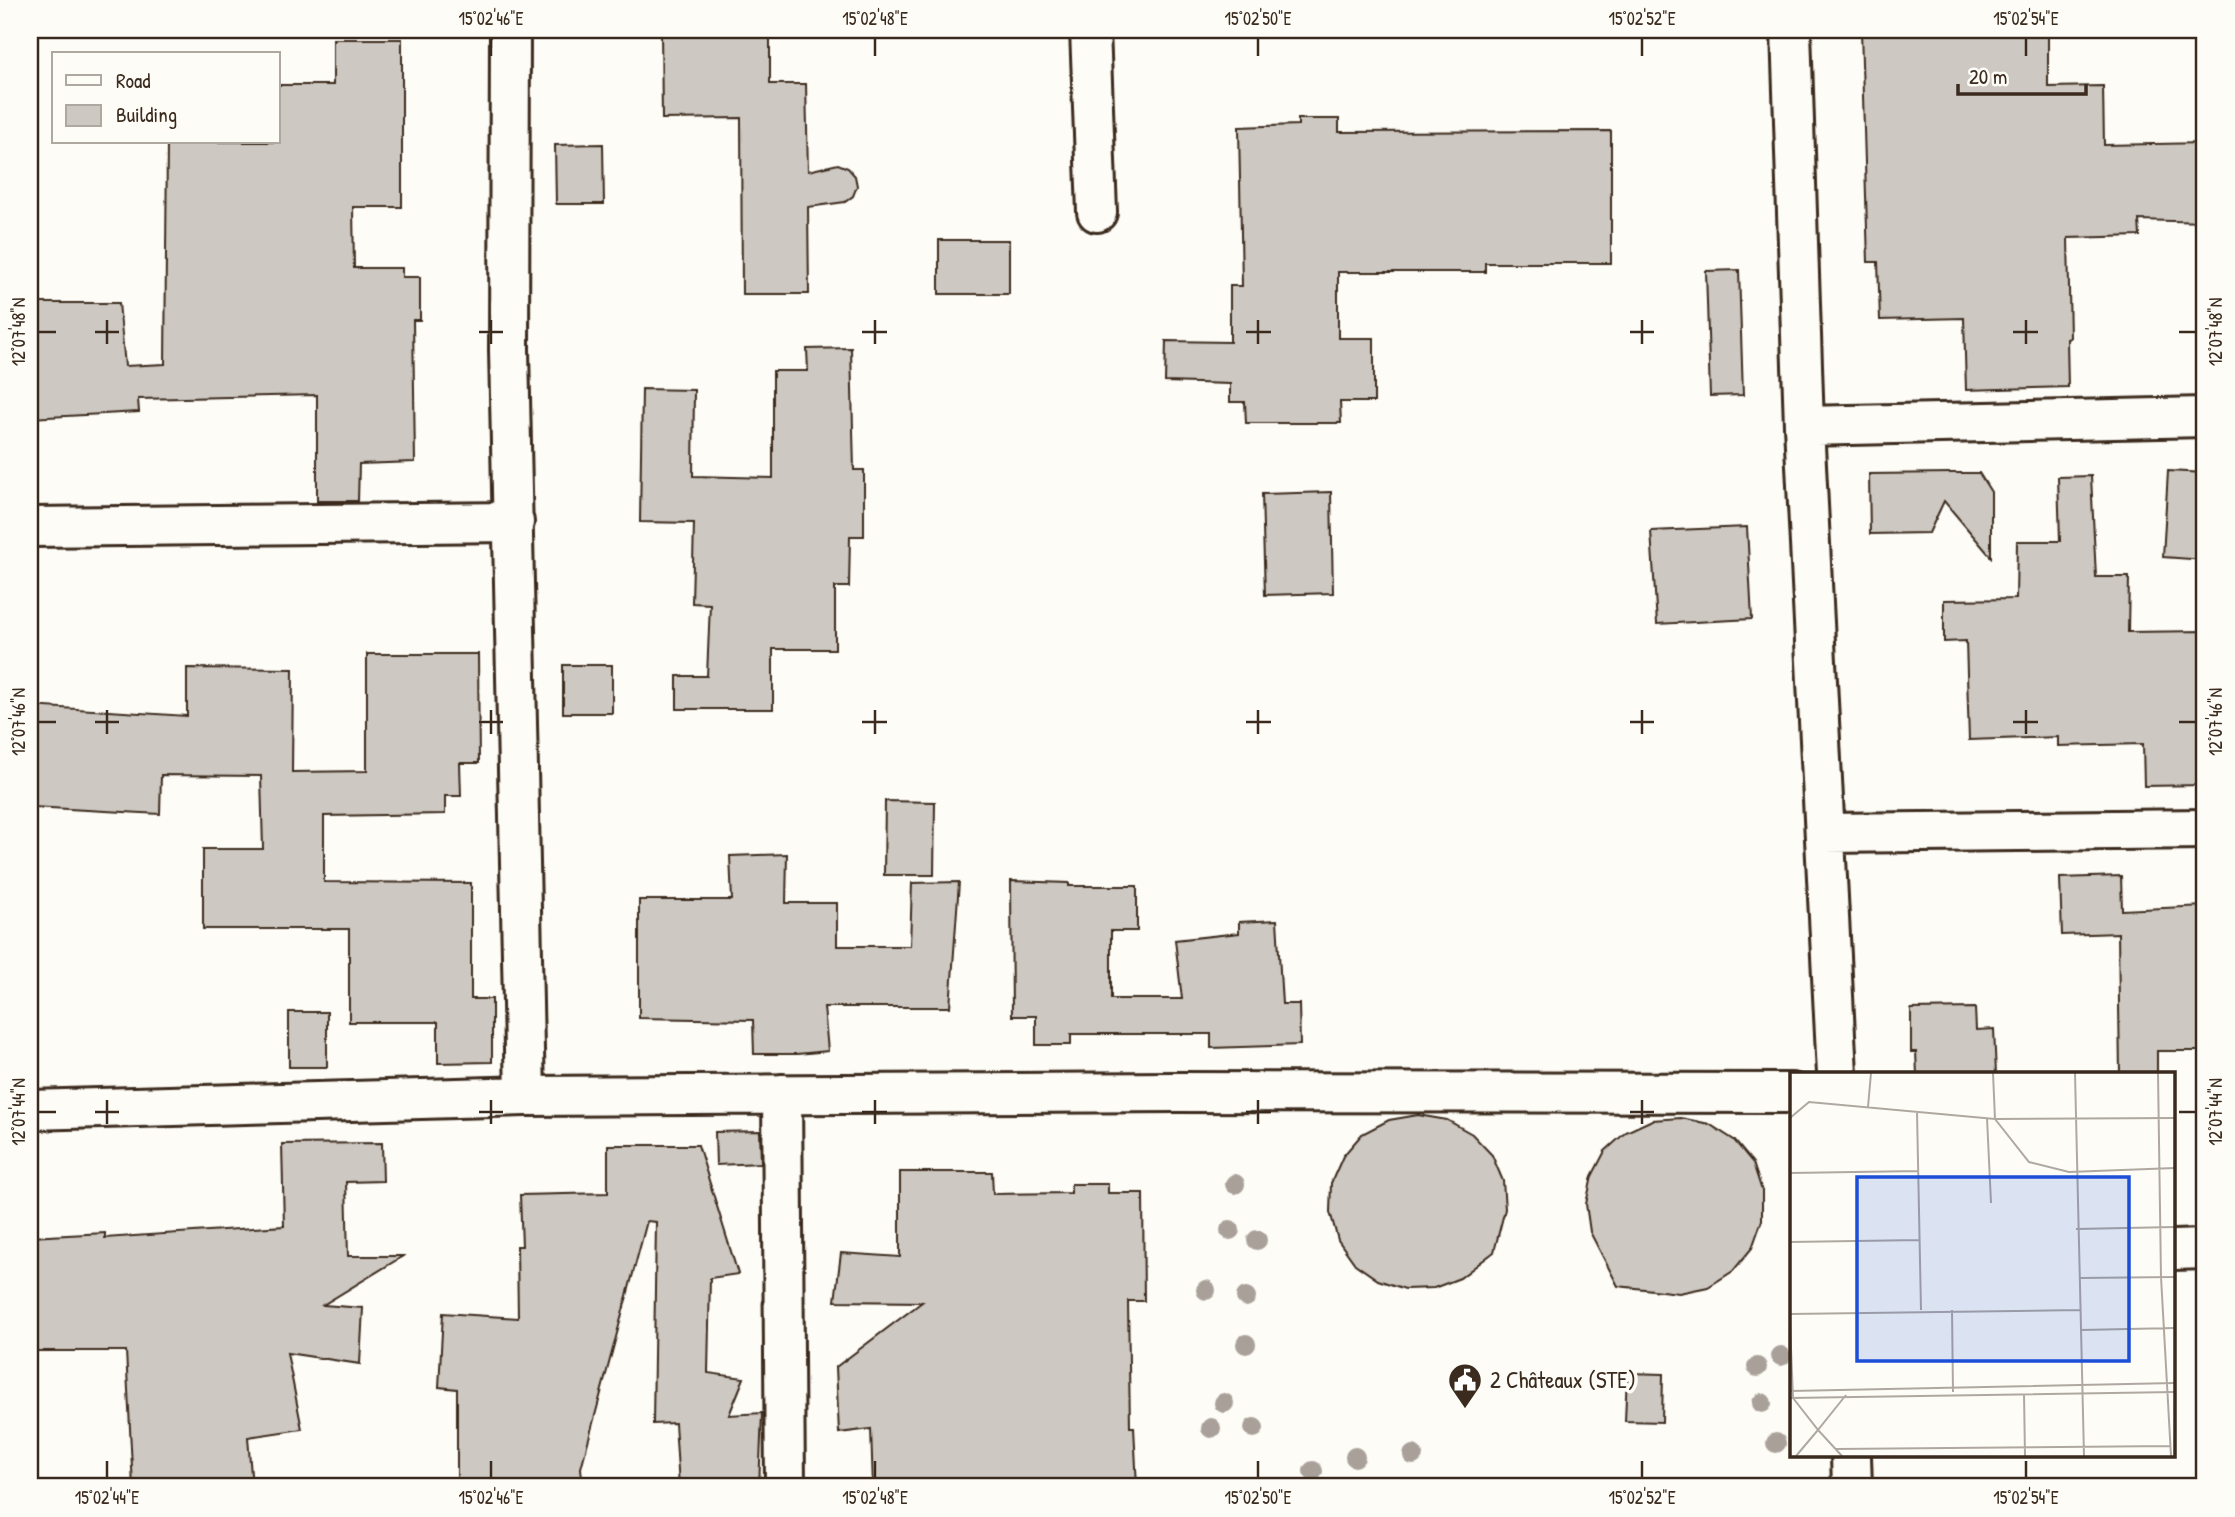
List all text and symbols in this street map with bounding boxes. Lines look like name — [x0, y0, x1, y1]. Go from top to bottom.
text: 15°02'46"E — [458, 6, 524, 31]
text: 15°02'48"E — [842, 6, 908, 31]
text: 15°02'50"E — [1225, 6, 1291, 31]
text: 15°02'52"E — [1608, 6, 1676, 31]
text: 15°02'54"E — [1993, 6, 2059, 31]
legend — [52, 52, 280, 144]
scale bar — [1958, 52, 2086, 96]
text: 20 m — [1969, 62, 2007, 91]
text: Road — [116, 66, 150, 95]
text: Building — [116, 100, 177, 129]
text: 12°07'48"N — [6, 298, 31, 366]
text: 12°07'48"N — [2203, 298, 2228, 366]
text: 12°07'46"N — [6, 688, 31, 756]
text: 12°07'46"N — [2203, 688, 2228, 756]
inset map — [1790, 1072, 2176, 1458]
text: 12°07'44"N — [6, 1078, 31, 1146]
text: 12°07'44"N — [2203, 1078, 2228, 1146]
public building icon: 2 Châteaux (STE) — [1446, 1361, 1484, 1410]
place label: 2 Châteaux (STE) — [1490, 1364, 1636, 1395]
text: 15°02'44"E — [75, 1485, 139, 1510]
text: 15°02'46"E — [458, 1485, 524, 1510]
text: 15°02'48"E — [842, 1485, 908, 1510]
text: 15°02'50"E — [1225, 1485, 1291, 1510]
text: 15°02'52"E — [1608, 1485, 1676, 1510]
text: 15°02'54"E — [1993, 1485, 2059, 1510]

